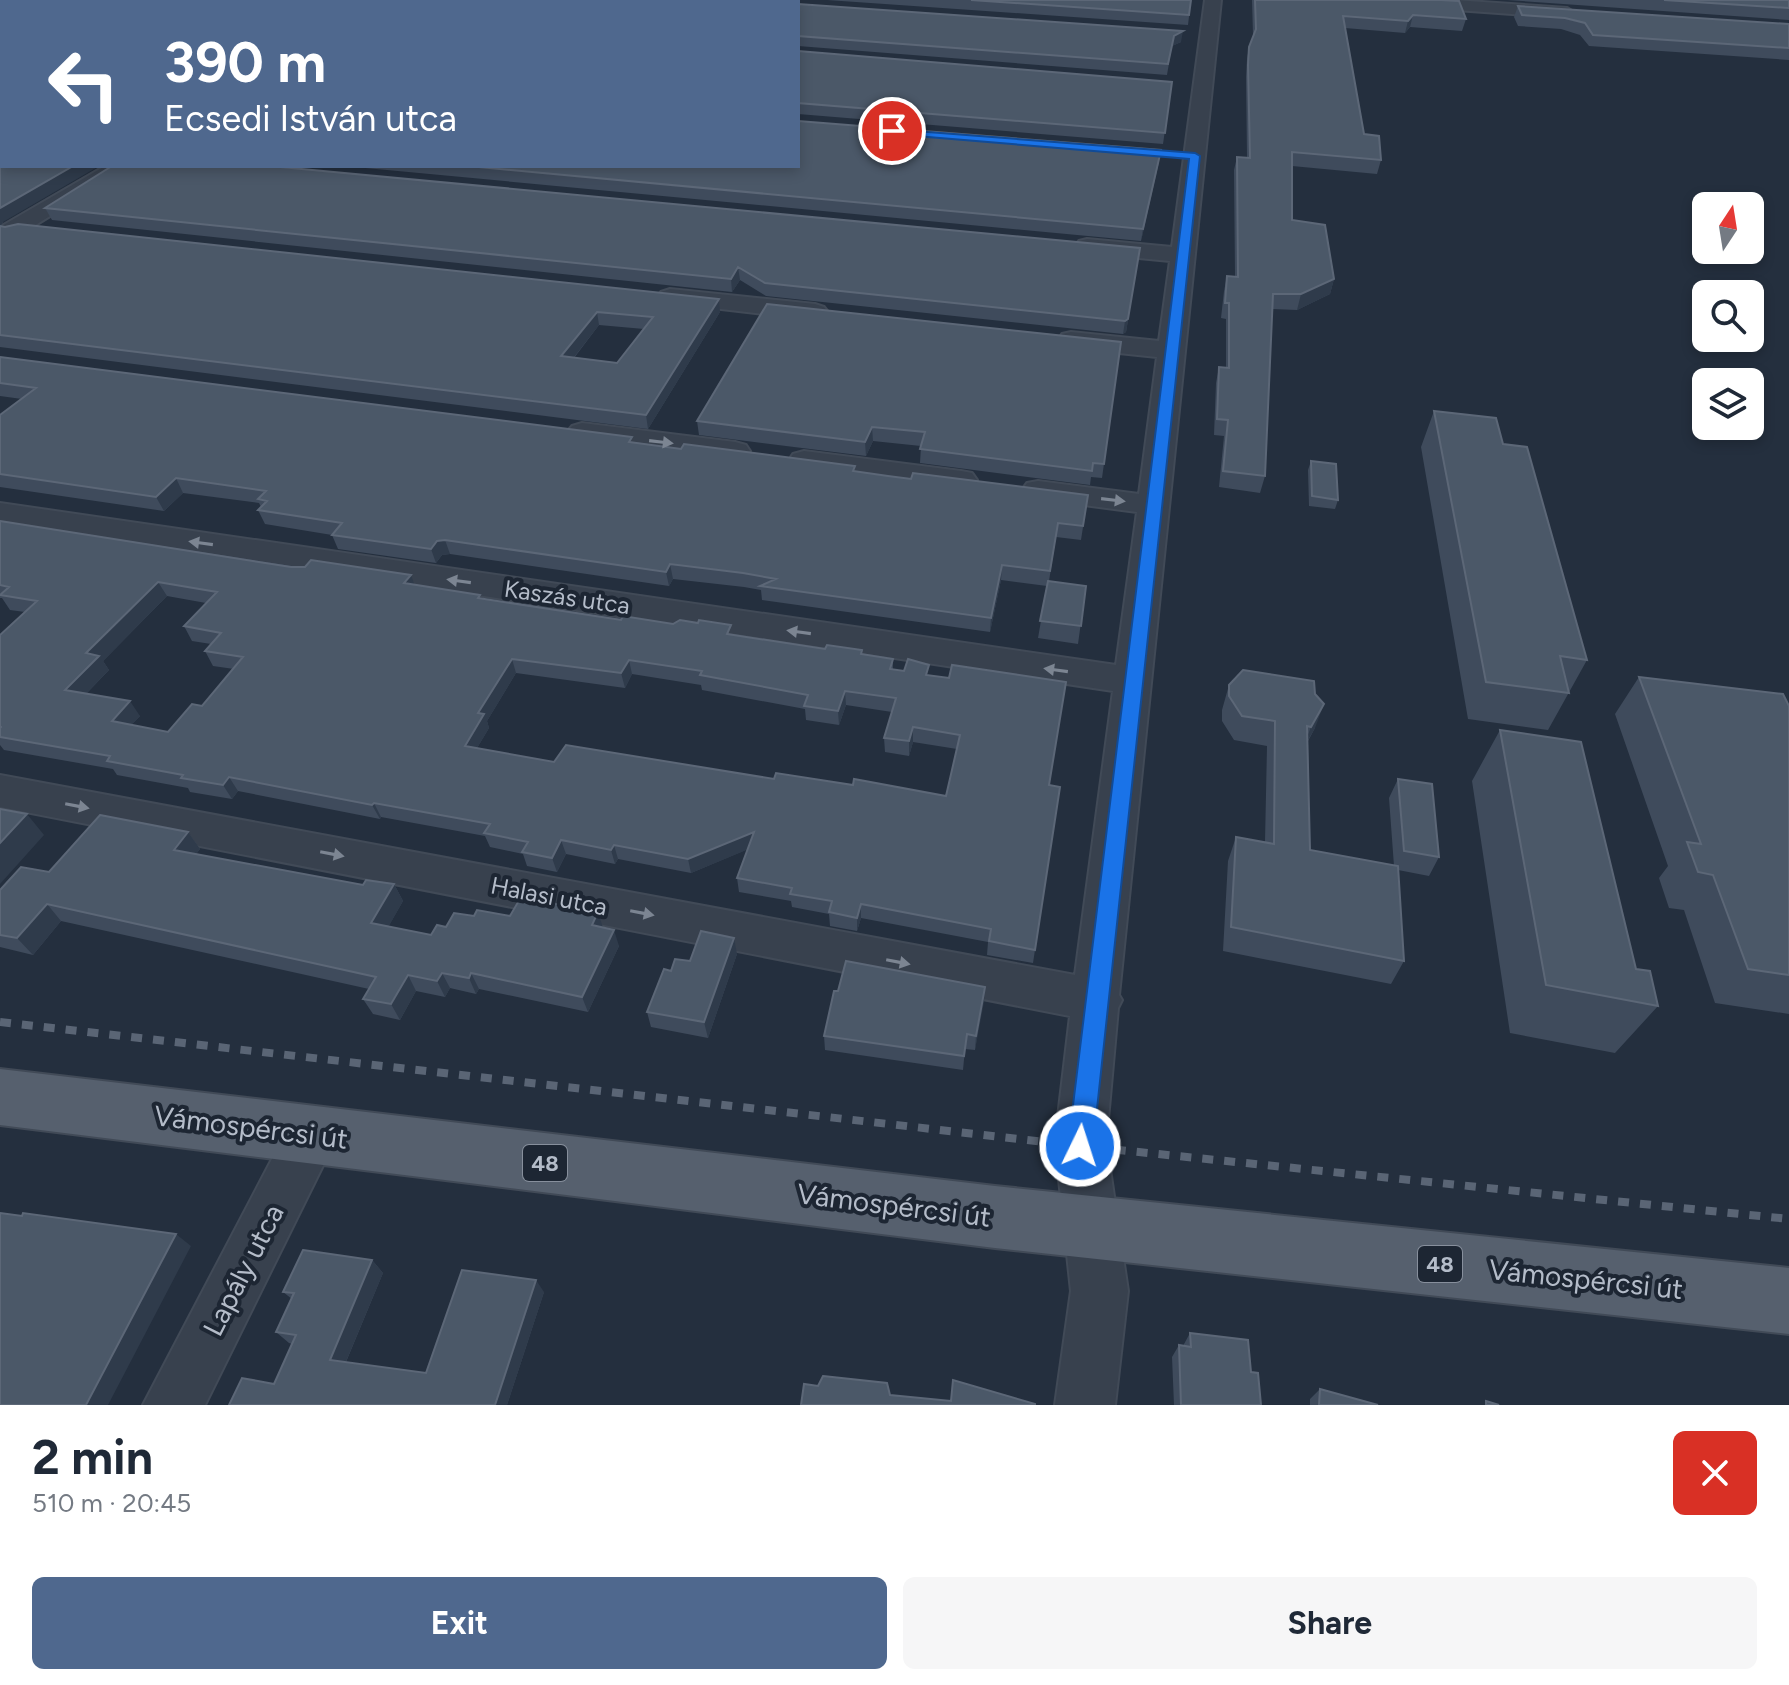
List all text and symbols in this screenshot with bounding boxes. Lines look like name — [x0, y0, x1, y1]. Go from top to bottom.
text: 390 m — [164, 29, 326, 96]
icon: left — [32, 32, 136, 136]
text: Ecsedi István utca — [164, 97, 457, 140]
pin — [858, 97, 926, 165]
icon: arrive — [870, 109, 914, 153]
north arrow — [1692, 192, 1764, 264]
map controls — [1692, 192, 1764, 440]
button: search — [1692, 280, 1764, 352]
button: layers — [1692, 368, 1764, 440]
one-way arrow — [649, 436, 674, 449]
one-way arrow — [1101, 493, 1126, 506]
one-way arrow — [188, 536, 213, 549]
one-way arrow — [446, 574, 471, 587]
street label: Kaszás utca — [502, 574, 632, 620]
one-way arrow — [786, 625, 811, 638]
one-way arrow — [1043, 663, 1068, 676]
one-way arrow — [64, 800, 89, 812]
one-way arrow — [320, 849, 345, 861]
street label: Halasi utca — [488, 870, 610, 922]
one-way arrow — [630, 908, 655, 920]
one-way arrow — [886, 956, 911, 969]
street label: Vámospércsi út — [152, 1098, 350, 1156]
position arrow — [1038, 1104, 1122, 1188]
road number: 48 — [523, 1145, 567, 1181]
street label: Vámospércsi út — [795, 1176, 993, 1234]
street label: Lapály utca — [195, 1199, 291, 1341]
road number: 48 — [1418, 1246, 1462, 1282]
street label: Vámospércsi út — [1487, 1252, 1685, 1306]
text: 2 min — [32, 1428, 153, 1486]
button: close — [1673, 1431, 1757, 1515]
text: 510 m · 20:45 — [32, 1487, 191, 1519]
button: Exit — [32, 1577, 887, 1669]
button: Share — [903, 1577, 1757, 1669]

